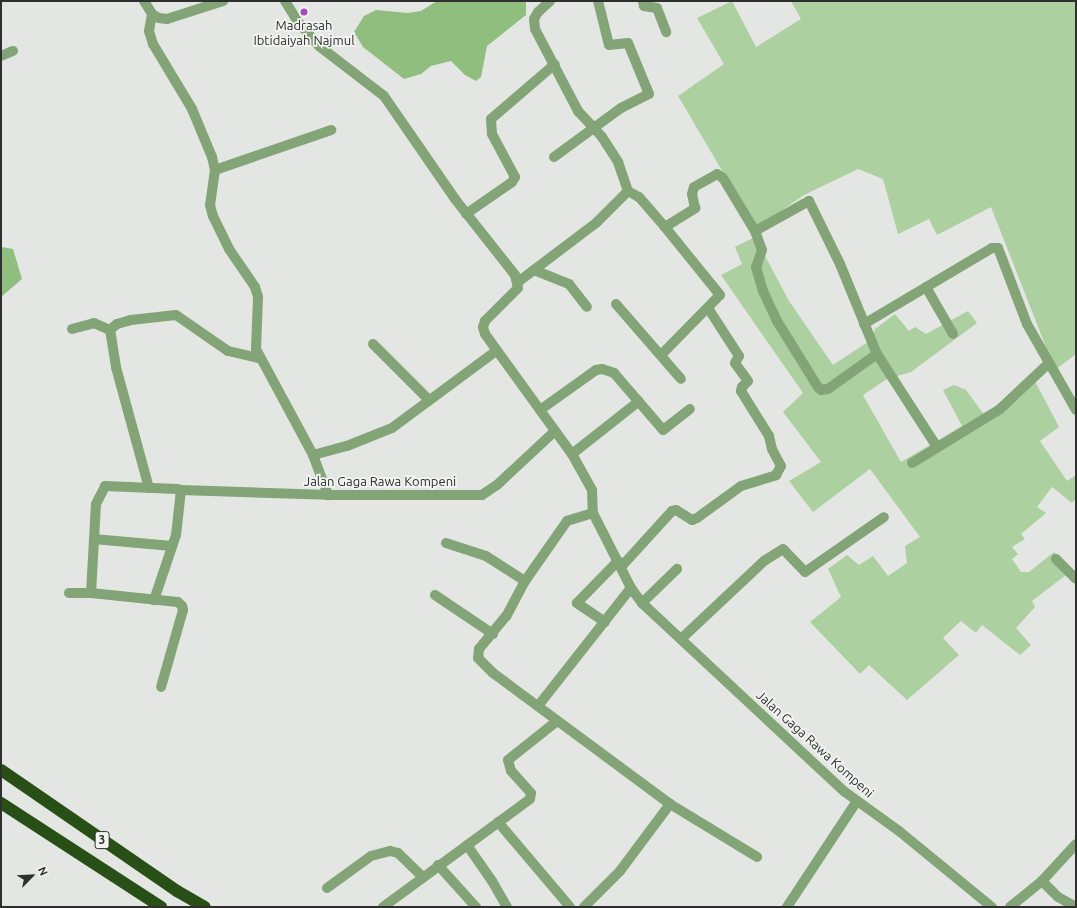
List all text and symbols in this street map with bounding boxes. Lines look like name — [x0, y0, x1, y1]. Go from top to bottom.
marker: Madrasah Ibtidaiyah Najmul — [299, 7, 309, 17]
place label: Madrasah Ibtidaiyah Najmul — [253, 18, 355, 49]
street label: Jalan Gaga Rawa Kompeni — [304, 473, 456, 489]
street label: Jalan Gaga Rawa Kompeni — [753, 687, 877, 801]
road number: 3 — [94, 830, 110, 850]
north arrow — [12, 856, 52, 896]
text: N — [36, 865, 50, 877]

